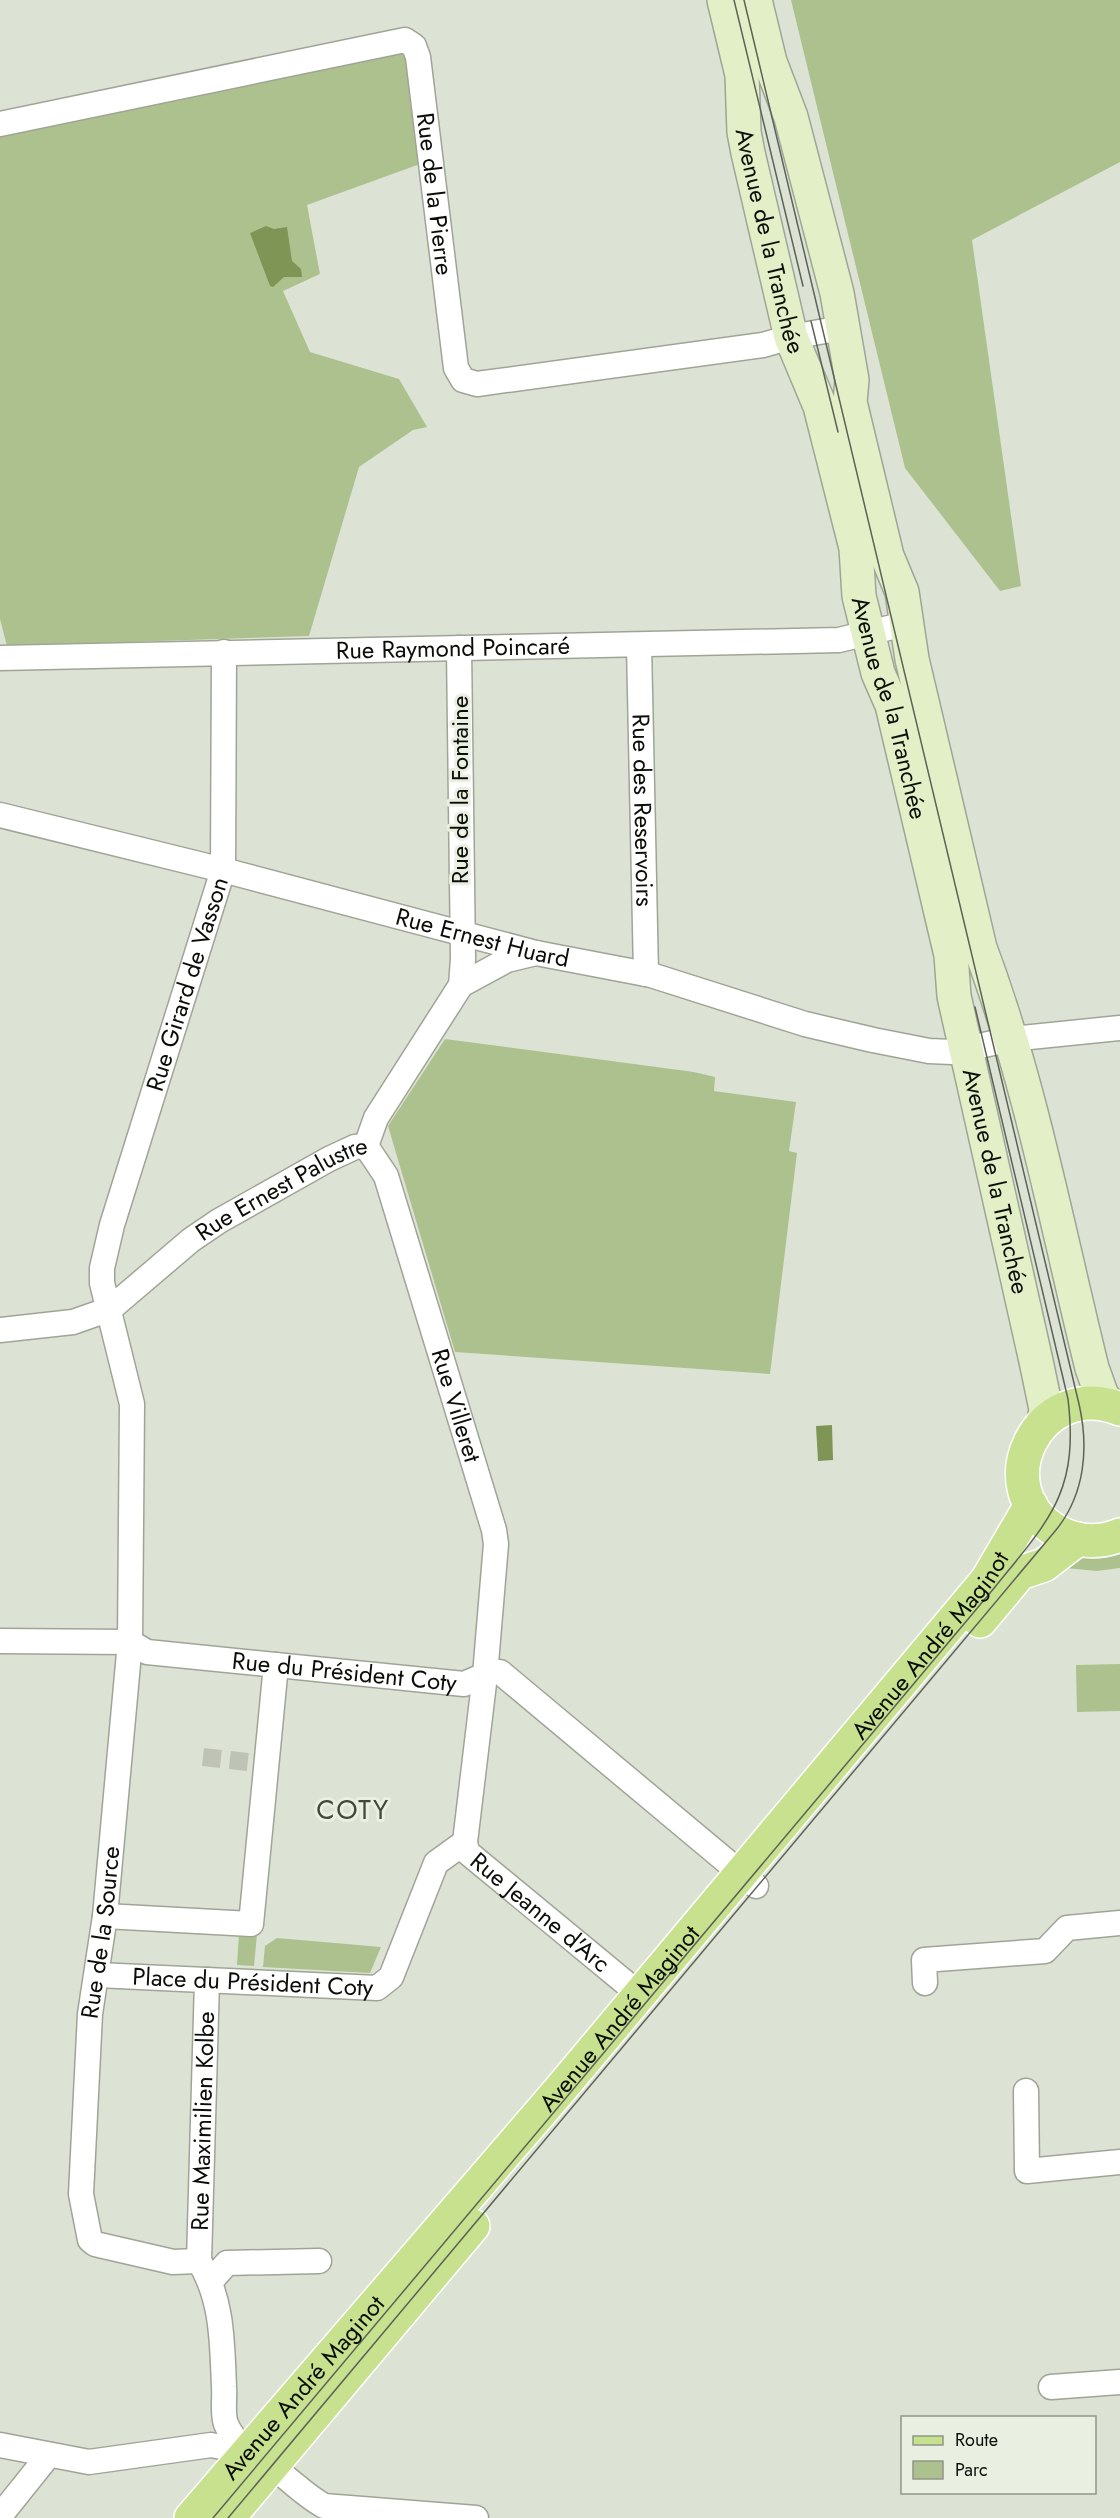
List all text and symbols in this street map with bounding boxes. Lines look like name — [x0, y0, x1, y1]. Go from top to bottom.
street label: Rue de la Pierre — [408, 111, 462, 277]
street label: Avenue de la Tranchée — [727, 126, 814, 359]
street label: Avenue de la Tranchée — [843, 593, 936, 823]
street label: Rue Raymond Poincaré — [335, 628, 570, 668]
street label: Rue de la Fontaine — [442, 696, 477, 884]
street label: Rue des Reservoirs — [623, 713, 663, 907]
street label: Rue Girard de Vasson — [137, 872, 237, 1096]
street label: Rue Ernest Huard — [392, 899, 572, 976]
street label: Avenue de la Tranchée — [954, 1065, 1038, 1297]
street label: Rue Ernest Palustre — [188, 1128, 369, 1249]
street label: Rue Villeret — [423, 1344, 490, 1467]
street label: Avenue André Maginot — [843, 1544, 1017, 1747]
street label: Rue du Président Coty — [230, 1643, 459, 1700]
district label: COTY — [316, 1790, 390, 1829]
street label: Rue de la Source — [72, 1844, 128, 2021]
street label: Rue Jeanne d'Arc — [463, 1844, 618, 1980]
street label: Avenue André Maginot — [530, 1917, 708, 2119]
street label: Place du Président Coty — [132, 1959, 375, 2005]
street label: Rue Maximilien Kolbe — [182, 2011, 223, 2231]
street label: Avenue André Maginot — [213, 2287, 393, 2487]
legend — [901, 2416, 1096, 2494]
text: Route — [955, 2427, 998, 2453]
text: Parc — [955, 2457, 988, 2483]

